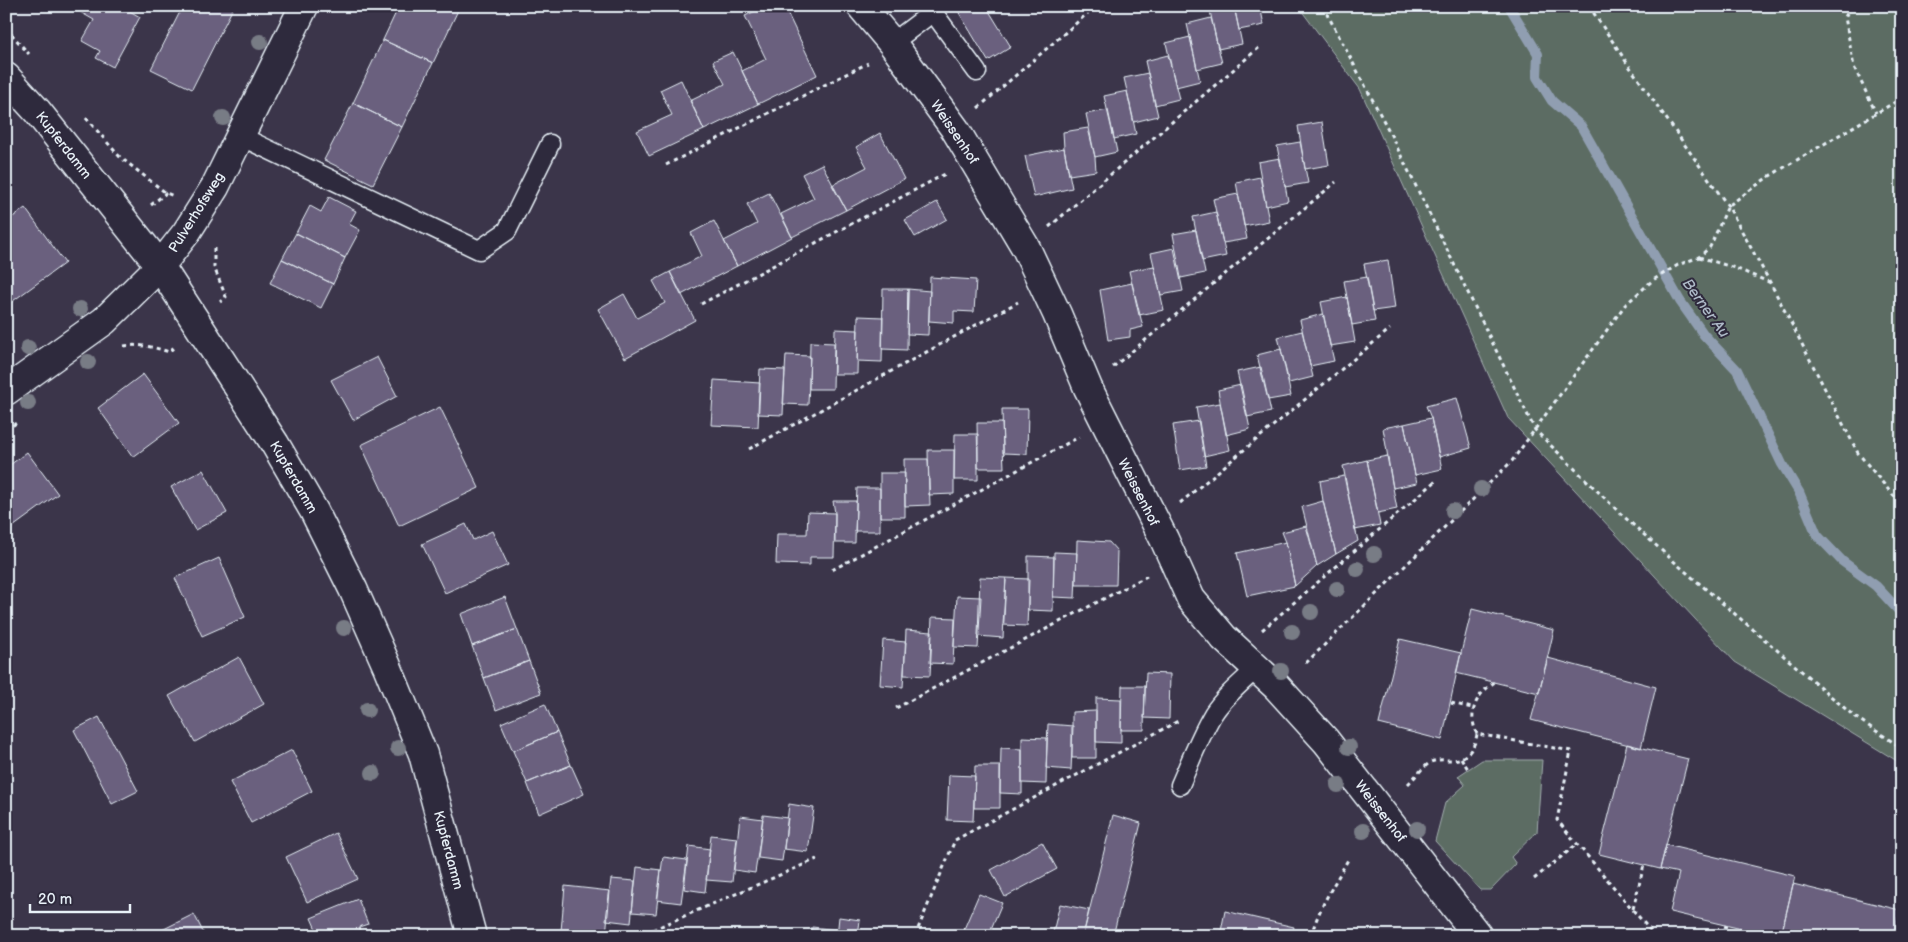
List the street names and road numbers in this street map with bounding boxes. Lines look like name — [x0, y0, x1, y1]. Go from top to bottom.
street label: Weissenhof — [927, 97, 983, 168]
street label: Kupferdamm — [32, 108, 95, 182]
street label: Pulverhofsweg — [165, 169, 228, 256]
street label: Kupferdamm — [266, 438, 321, 516]
street label: Weissenhof — [1114, 456, 1163, 529]
street label: Weissenhof — [1351, 777, 1410, 846]
street label: Kupferdamm — [430, 809, 467, 891]

